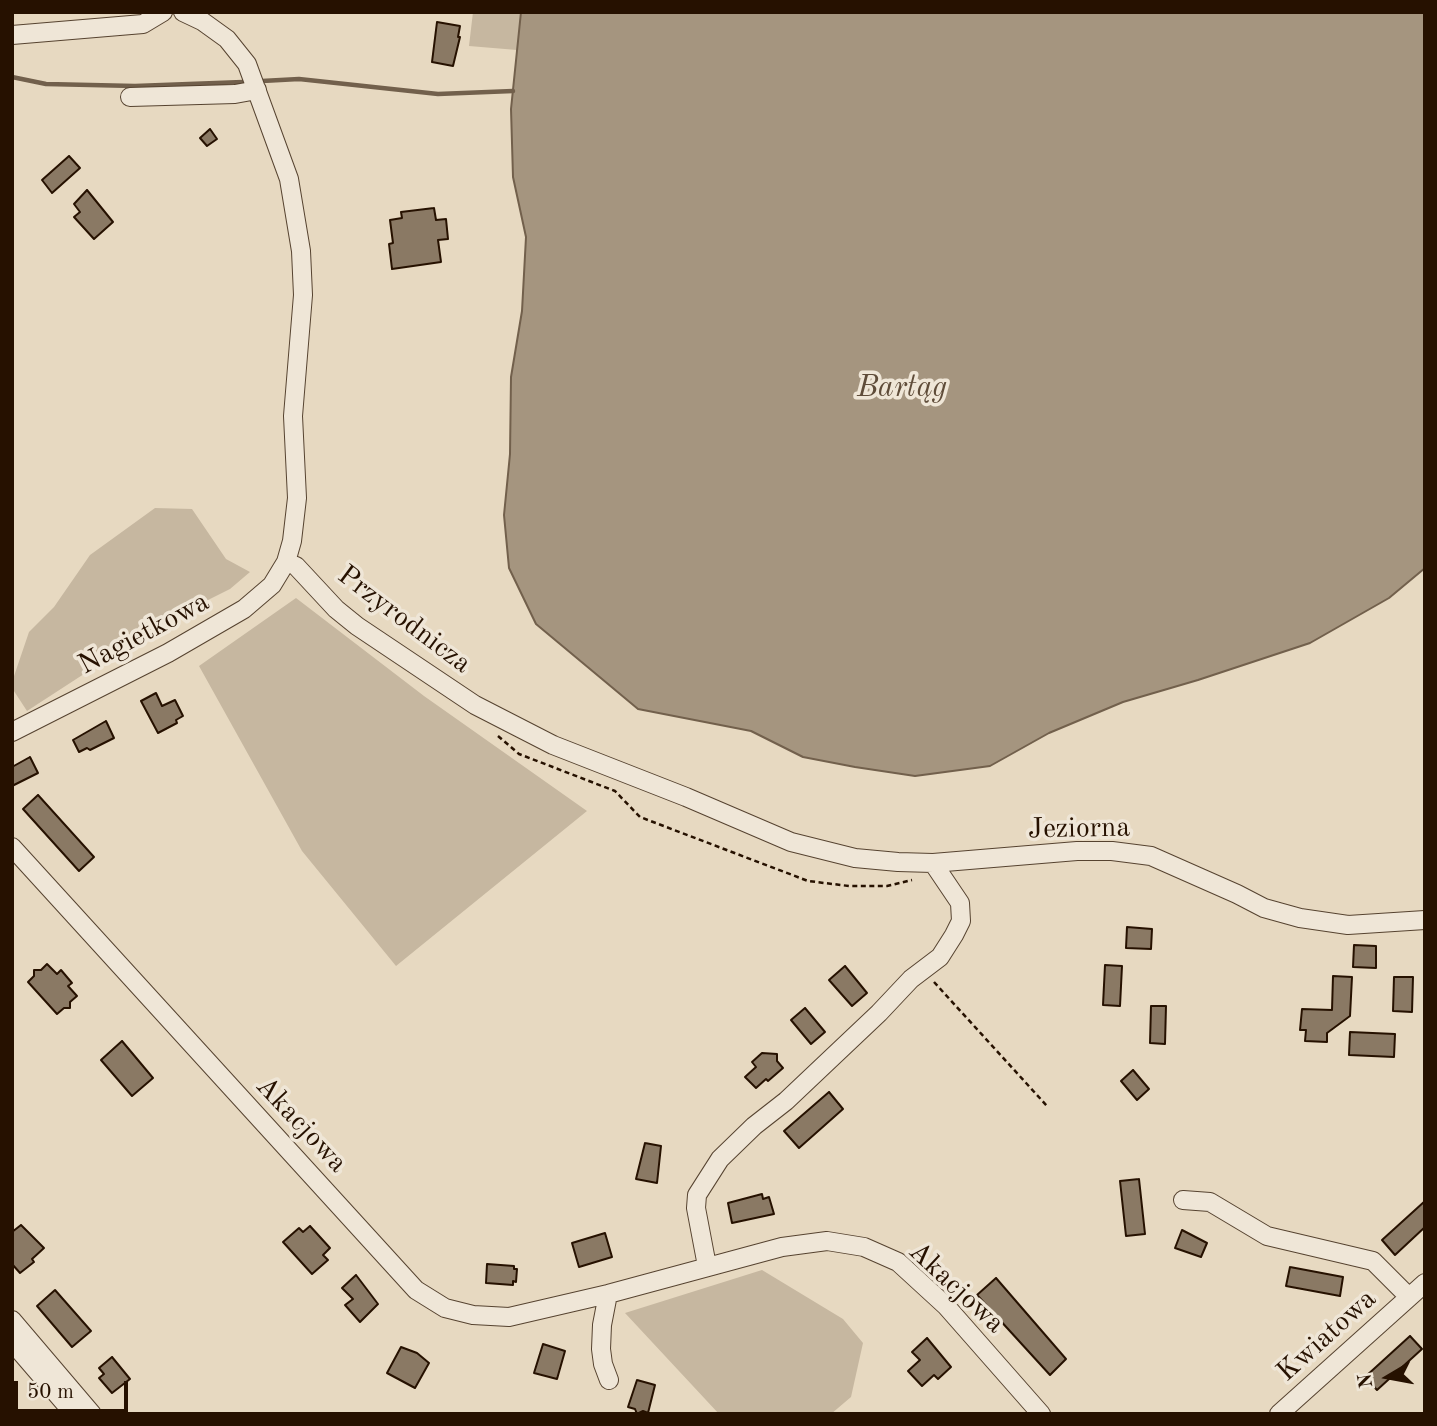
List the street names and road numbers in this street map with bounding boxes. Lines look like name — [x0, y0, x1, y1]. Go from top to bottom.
street label: Przyrodnicza — [331, 559, 477, 681]
street label: Nagietkowa — [73, 586, 215, 682]
street label: Jeziorna — [1028, 811, 1130, 847]
street label: Akacjowa — [248, 1070, 354, 1180]
street label: Akacjowa — [901, 1235, 1011, 1341]
street label: Kwiatowa — [1270, 1283, 1384, 1389]

